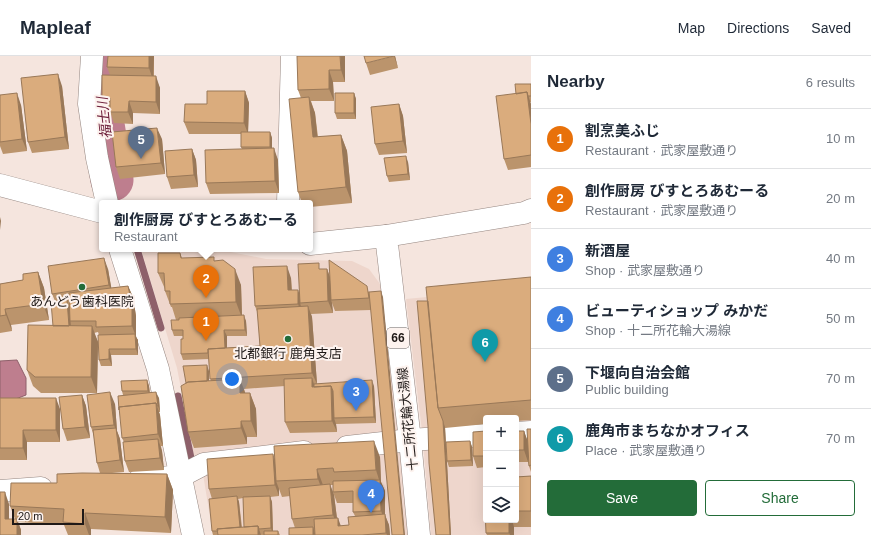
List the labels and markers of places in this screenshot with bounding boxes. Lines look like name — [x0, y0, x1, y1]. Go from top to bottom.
pin: 5 — [128, 126, 154, 159]
pin: 2 — [193, 265, 219, 298]
marker: あんどう歯科医院 — [77, 282, 87, 292]
place label: あんどう歯科医院 — [30, 294, 134, 309]
pin: 1 — [193, 308, 219, 341]
pin: 6 — [472, 329, 498, 362]
marker: 北都銀行 鹿角支店 — [283, 334, 293, 344]
place label: 北都銀行 鹿角支店 — [234, 346, 342, 361]
pin: 3 — [343, 378, 369, 411]
pin: 4 — [358, 480, 384, 513]

